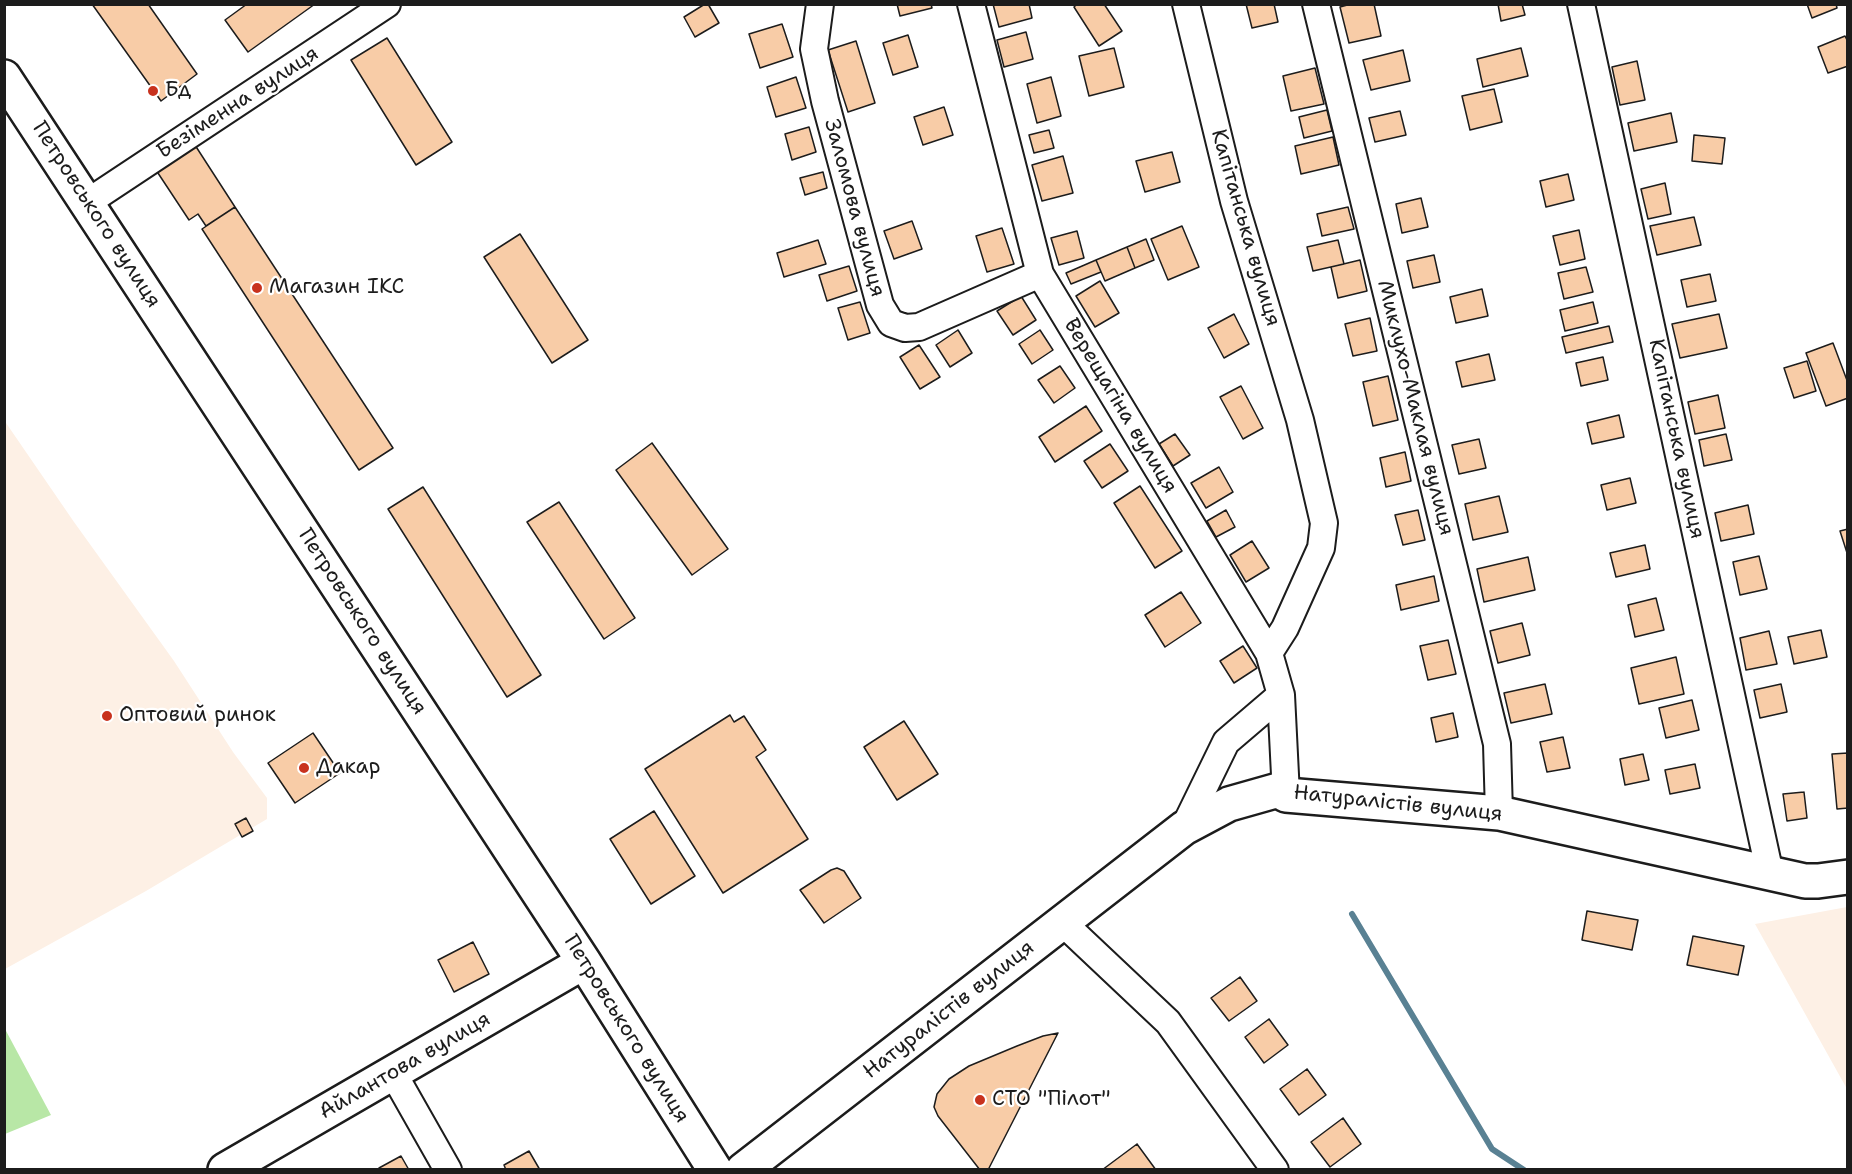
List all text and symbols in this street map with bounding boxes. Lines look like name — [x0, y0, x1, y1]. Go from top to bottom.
street label: Безіменна вулиця — [152, 41, 324, 165]
place label: Бд — [165, 78, 191, 104]
marker: Бд — [146, 84, 160, 98]
street label: Заломова вулиця — [818, 116, 890, 300]
street label: Петровського вулиця — [26, 117, 166, 313]
street label: Капітанська вулиця — [1205, 127, 1285, 329]
place label: Магазин ІКС — [269, 275, 404, 301]
street label: Миклухо-Маклая вулиця — [1371, 278, 1459, 538]
marker: Магазин ІКС — [250, 281, 264, 295]
street label: Верещагіна вулиця — [1058, 314, 1182, 498]
street label: Капітанська вулиця — [1642, 337, 1710, 541]
street label: Петровського вулиця — [292, 524, 432, 720]
place label: Оптовий ринок — [119, 703, 276, 729]
marker: Оптовий ринок — [100, 709, 114, 723]
place label: Дакар — [316, 755, 380, 781]
marker: Дакар — [297, 761, 311, 775]
street label: Натуралістів вулиця — [1292, 780, 1504, 828]
street label: Петровського вулиця — [558, 930, 694, 1128]
street label: Натуралістів вулиця — [859, 935, 1039, 1085]
street label: Айлантова вулиця — [315, 1007, 495, 1125]
place label: СТО "Пілот" — [992, 1087, 1111, 1113]
marker: СТО "Пілот" — [973, 1093, 987, 1107]

